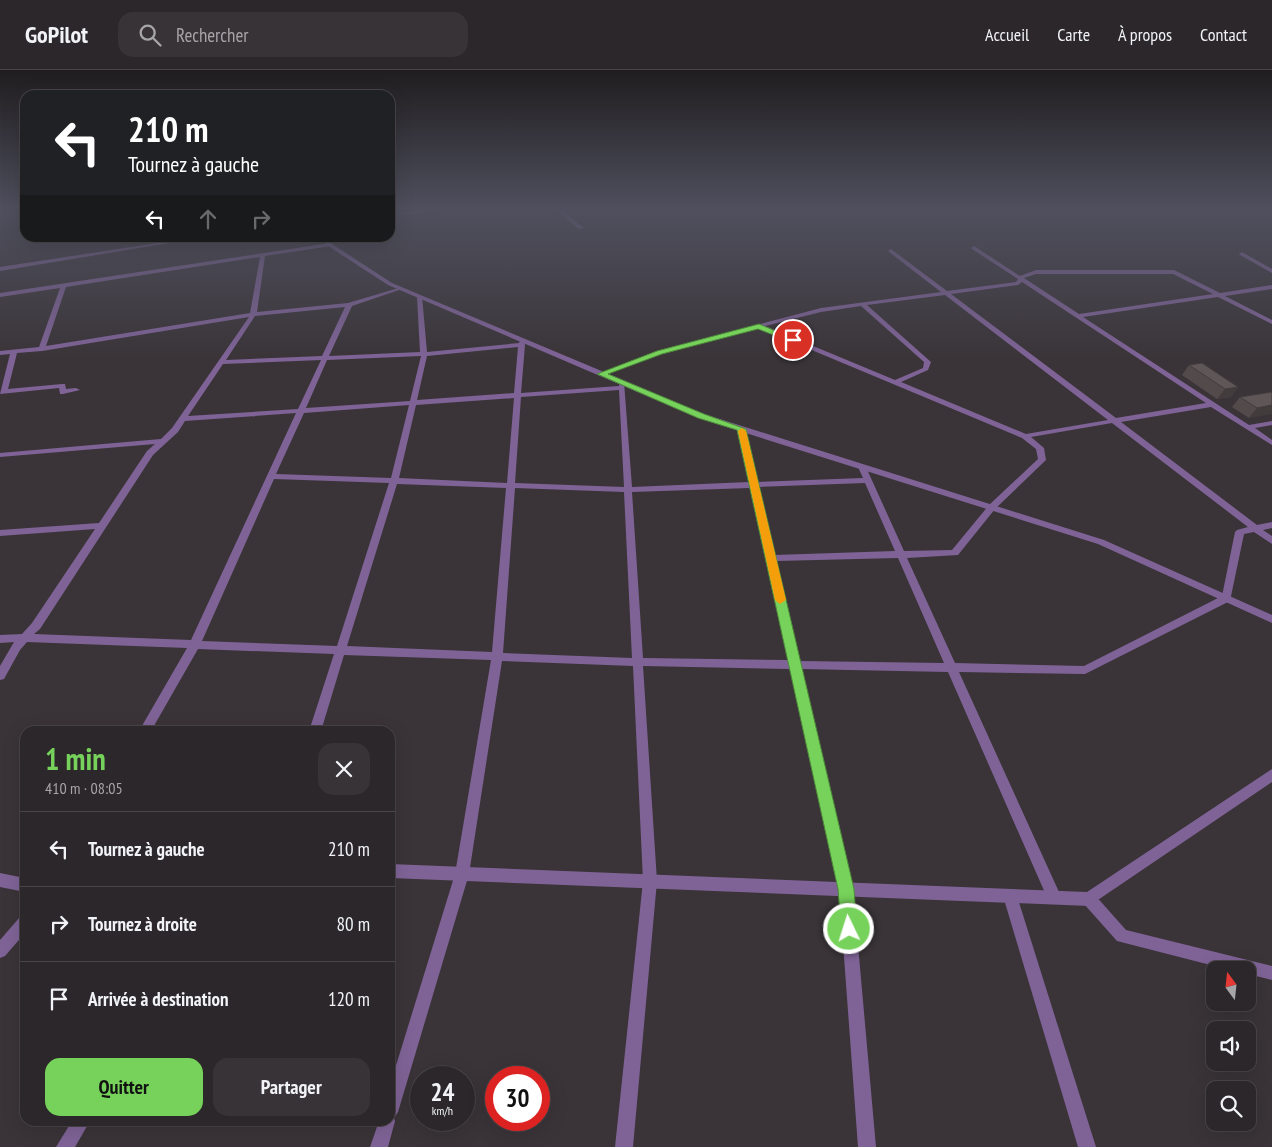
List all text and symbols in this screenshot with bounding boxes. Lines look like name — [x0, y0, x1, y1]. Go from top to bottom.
search box — [118, 12, 468, 57]
text: GoPilot — [25, 19, 88, 50]
icon: search — [136, 21, 164, 49]
text: Rechercher — [176, 23, 249, 47]
text: Accueil — [985, 23, 1029, 46]
text: Carte — [1057, 23, 1090, 46]
text: À propos — [1118, 23, 1172, 46]
text: Contact — [1200, 23, 1247, 46]
text: 210 m — [128, 106, 209, 152]
icon: left — [45, 110, 110, 175]
text: Tournez à gauche — [128, 150, 259, 178]
icon: left — [141, 205, 169, 233]
icon: ahead — [194, 205, 222, 233]
icon: right — [247, 205, 275, 233]
pin — [772, 319, 814, 361]
icon: arrive — [779, 326, 807, 354]
text: 1 min — [45, 739, 106, 778]
button: close — [318, 743, 370, 795]
text: 410 m · 08:05 — [45, 778, 123, 798]
icon: left — [45, 835, 73, 863]
text: Tournez à gauche — [88, 837, 205, 861]
text: 210 m — [328, 837, 370, 861]
position arrow — [822, 902, 874, 954]
icon: right — [45, 910, 73, 938]
text: Tournez à droite — [88, 912, 197, 936]
text: 80 m — [337, 912, 370, 936]
north arrow — [1206, 961, 1256, 1011]
map controls — [1206, 961, 1256, 1131]
icon: arrive — [45, 985, 73, 1013]
text: Arrivée à destination — [88, 987, 229, 1011]
text: 120 m — [328, 987, 370, 1011]
button: sound — [1206, 1021, 1256, 1071]
button: Quitter — [45, 1058, 203, 1116]
button: Partager — [213, 1058, 370, 1116]
speed limit sign: 30 — [485, 1066, 550, 1131]
text: 24 — [431, 1076, 454, 1108]
button: search — [1206, 1081, 1256, 1131]
text: km/h — [432, 1103, 453, 1118]

